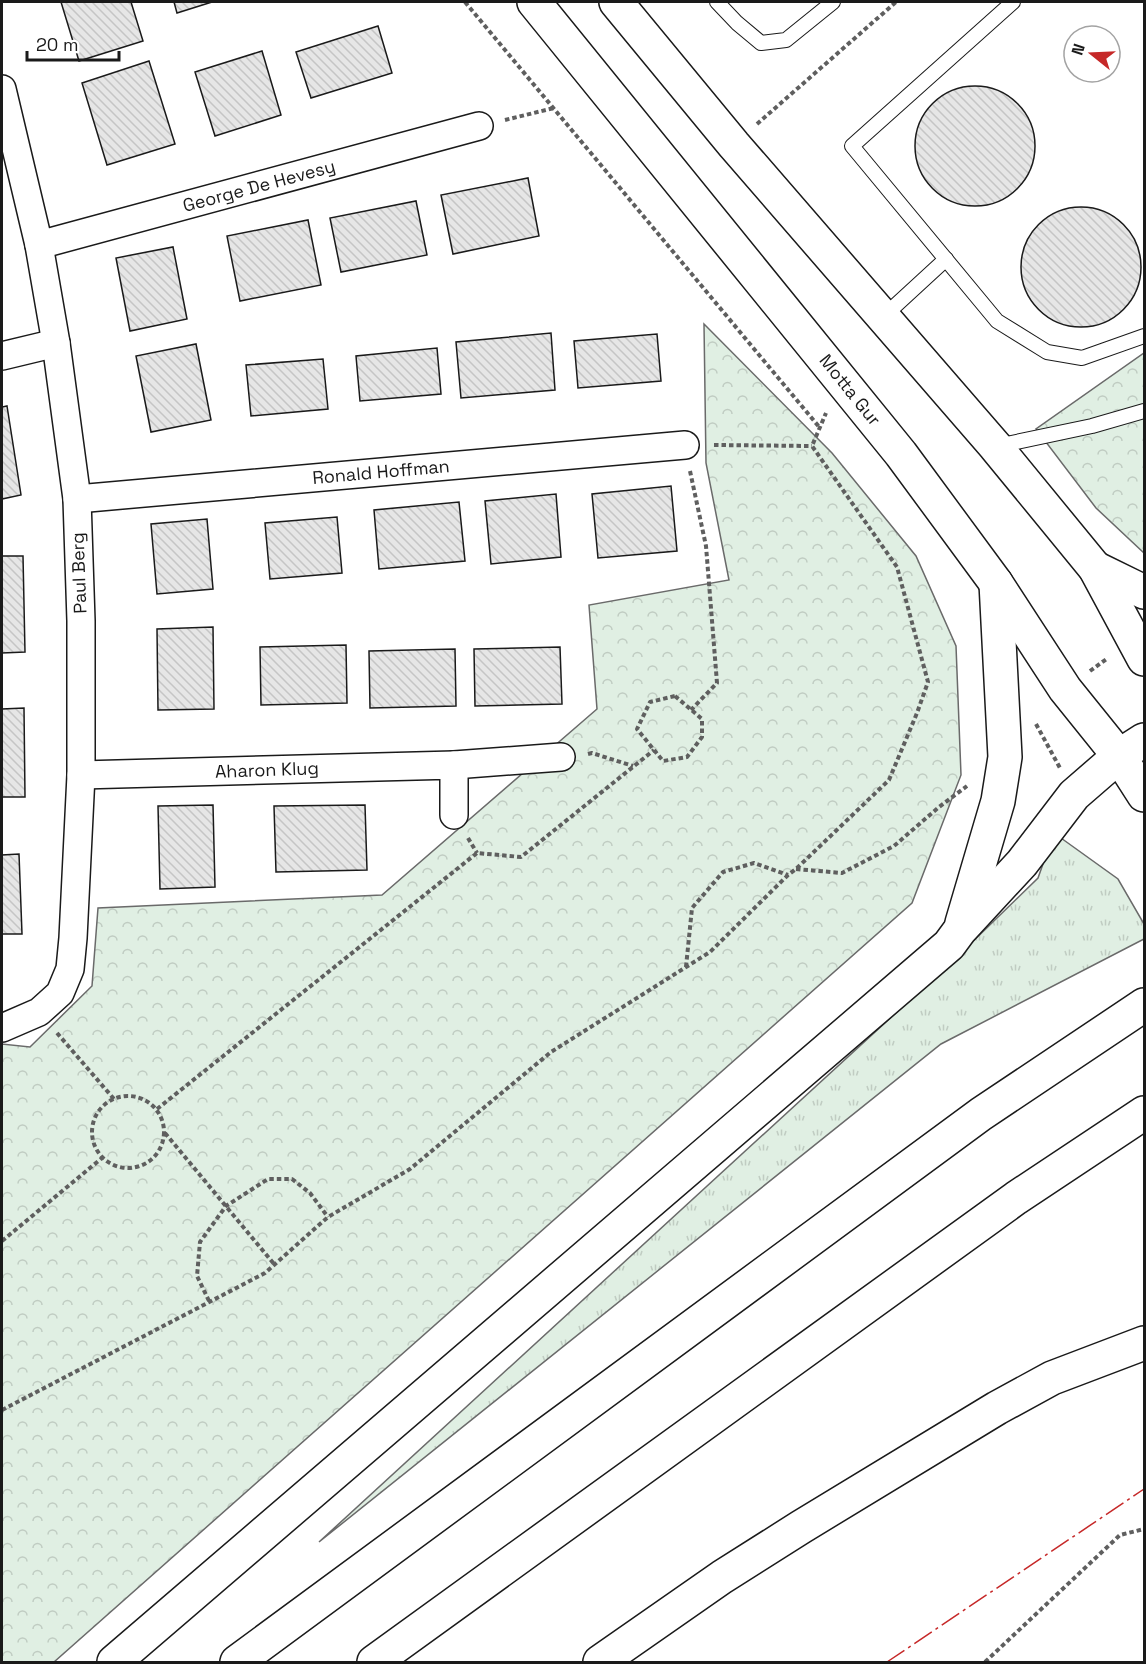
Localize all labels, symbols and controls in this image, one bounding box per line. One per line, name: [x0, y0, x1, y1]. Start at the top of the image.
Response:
scale bar: [27, 24, 118, 62]
north arrow: [1062, 24, 1122, 84]
text: 20 m: [36, 33, 79, 56]
text: N: [1067, 41, 1090, 58]
street label: George De Hevesy: [180, 154, 338, 217]
street label: Motta Gur: [815, 349, 886, 430]
street label: Ronald Hoffman: [311, 454, 451, 489]
street label: Paul Berg: [66, 532, 91, 614]
street label: Aharon Klug: [215, 756, 319, 783]

